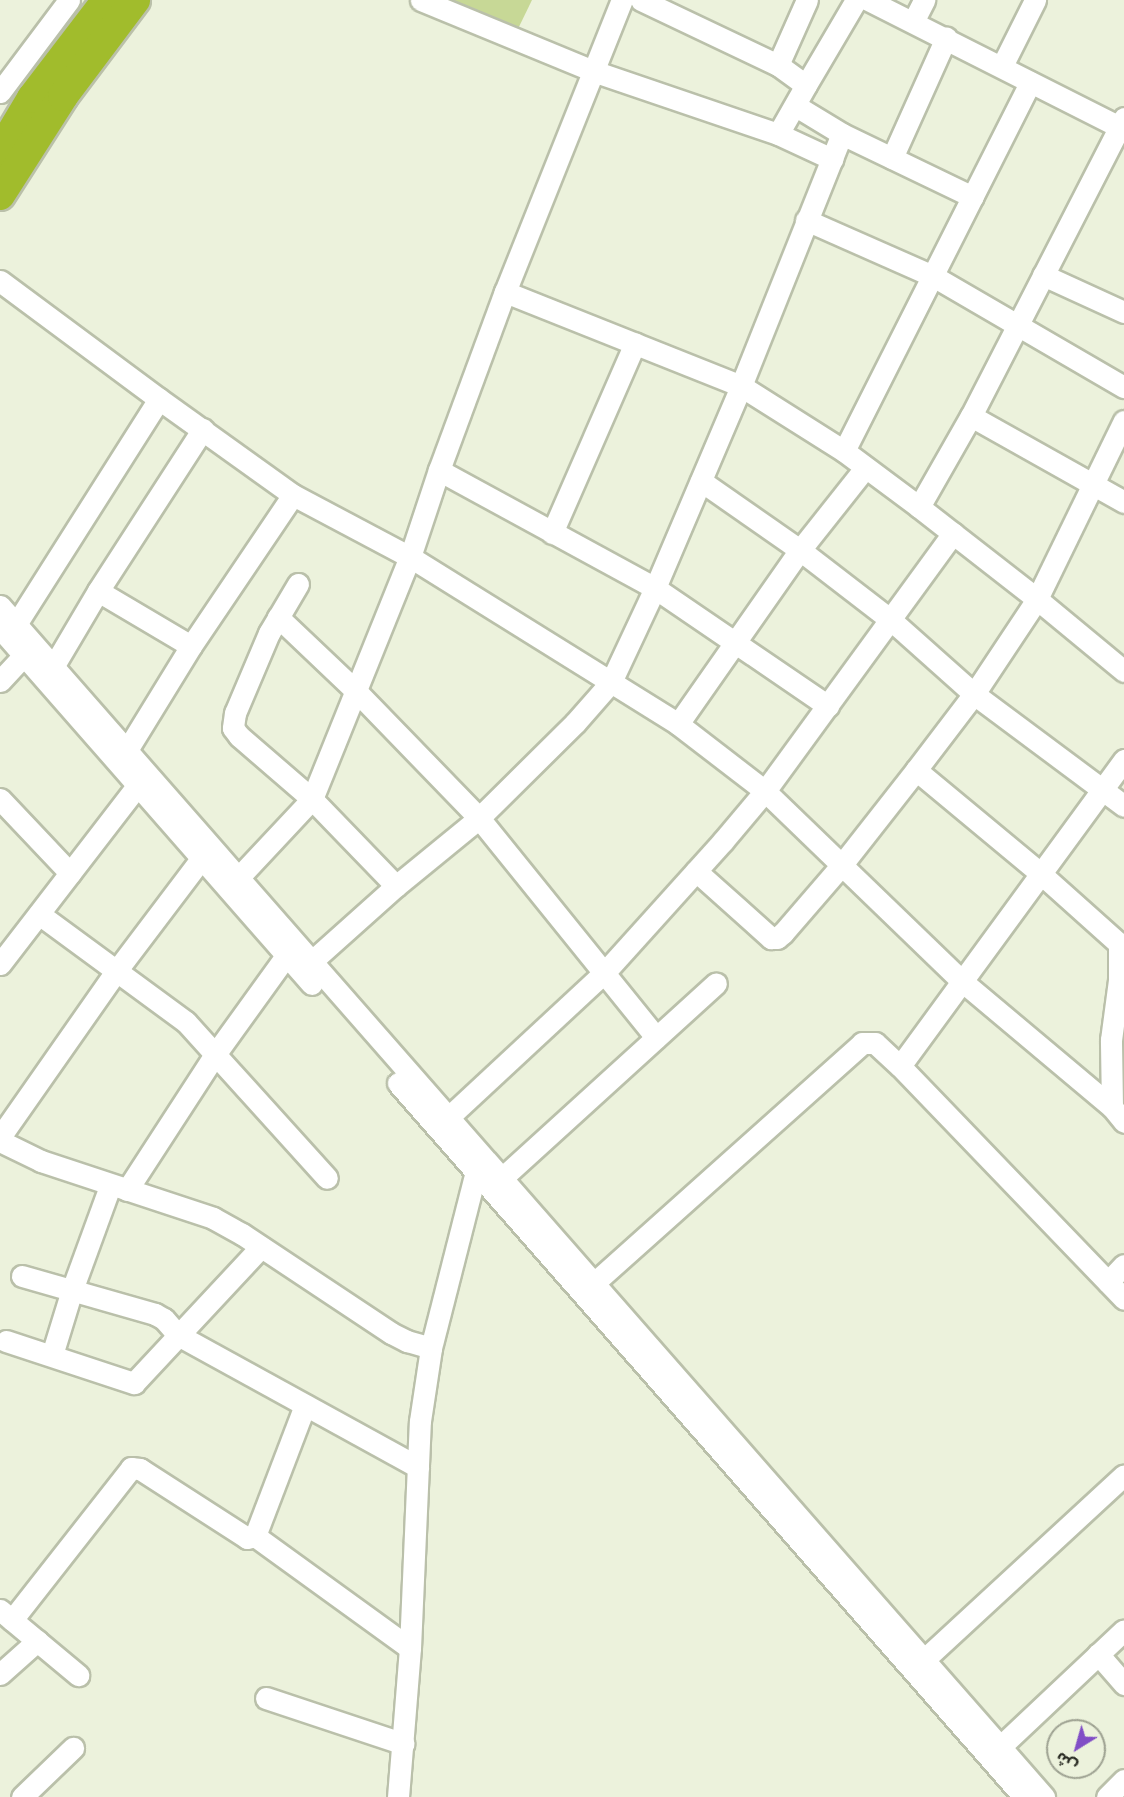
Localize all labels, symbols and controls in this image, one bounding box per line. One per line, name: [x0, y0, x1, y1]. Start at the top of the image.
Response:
north arrow: [1046, 1719, 1106, 1779]
text: ش: [1052, 1747, 1081, 1776]

